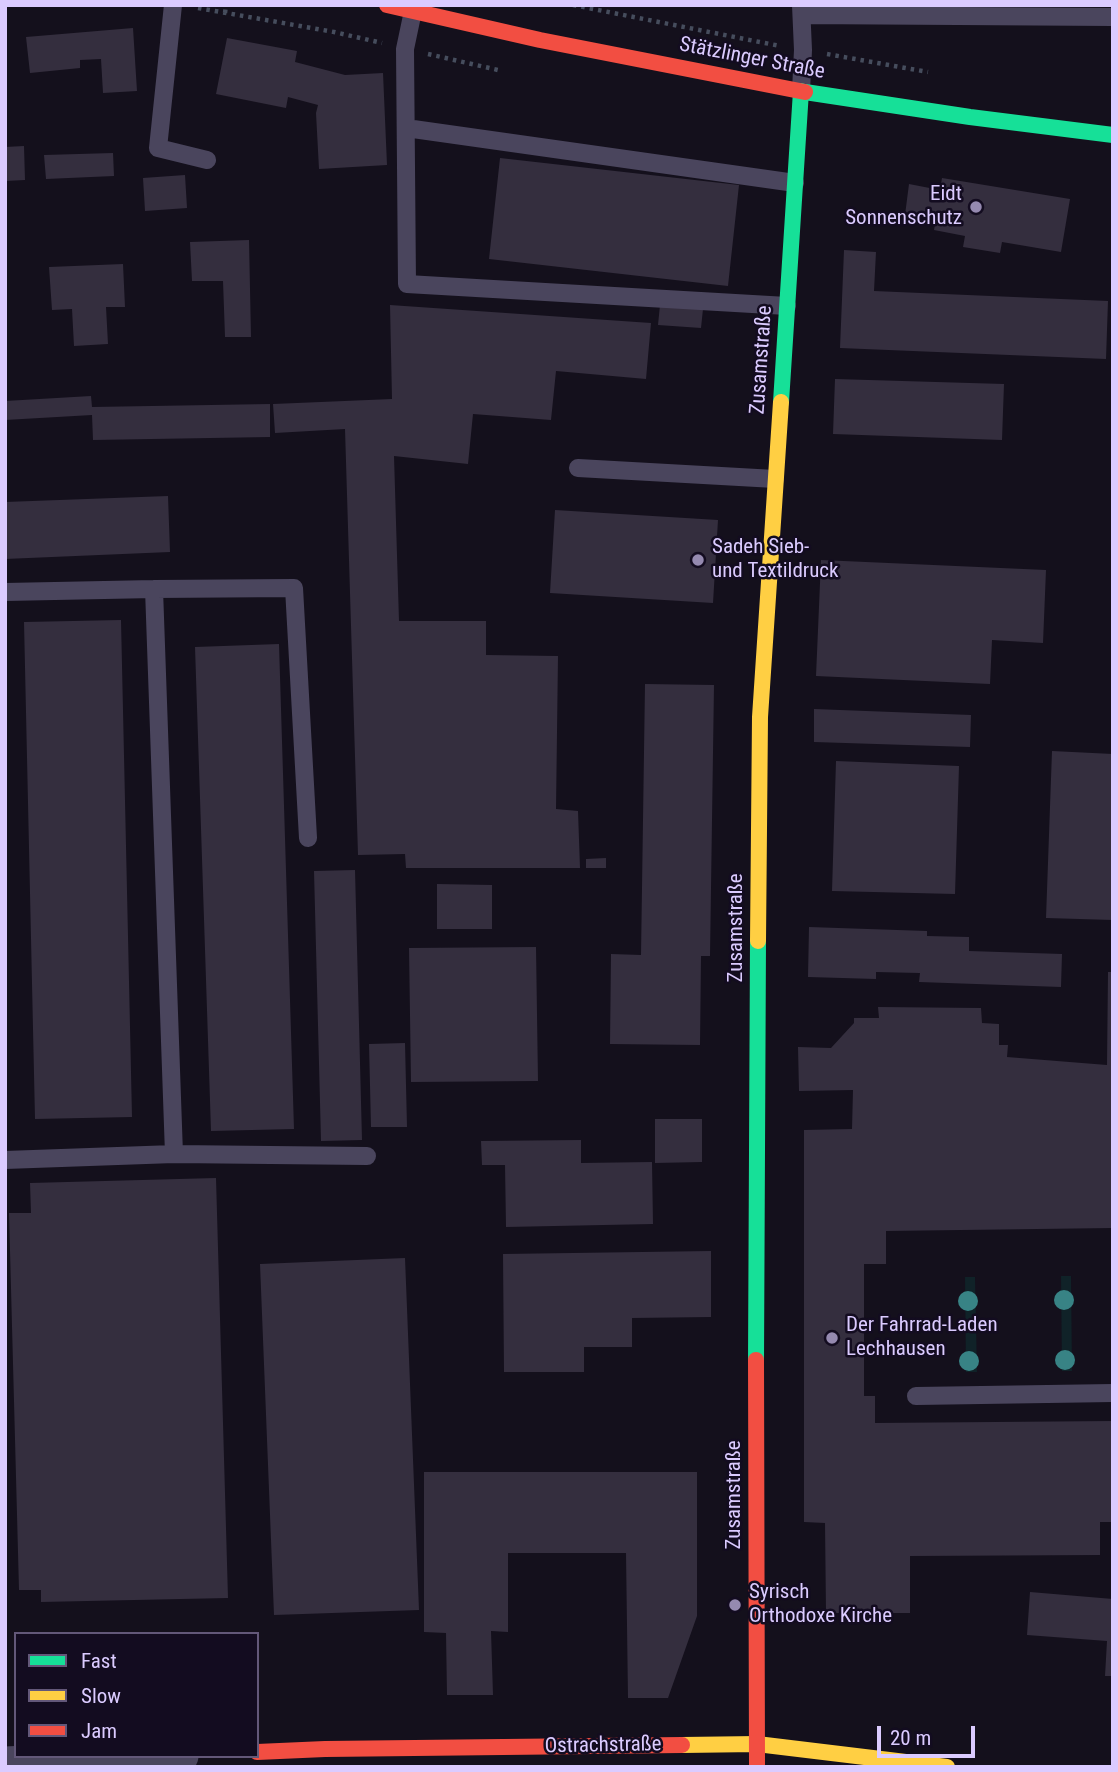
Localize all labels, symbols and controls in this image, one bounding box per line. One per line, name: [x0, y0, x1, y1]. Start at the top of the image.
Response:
street label: Stätzlinger Straße: [677, 33, 827, 85]
place label: Eidt Sonnenschutz: [845, 182, 962, 232]
marker: Eidt Sonnenschutz: [968, 199, 984, 215]
street label: Zusamstraße: [746, 305, 778, 415]
place label: Sadeh Sieb- und Textildruck: [712, 535, 839, 585]
marker: Sadeh Sieb- und Textildruck: [690, 552, 706, 568]
street label: Zusamstraße: [724, 873, 750, 983]
place label: Der Fahrrad-Laden Lechhausen: [846, 1313, 998, 1363]
marker: Der Fahrrad-Laden Lechhausen: [824, 1330, 840, 1346]
street label: Zusamstraße: [722, 1440, 748, 1550]
place label: Syrisch Orthodoxe Kirche: [749, 1580, 892, 1630]
marker: Syrisch Orthodoxe Kirche: [727, 1597, 743, 1613]
legend: [14, 1632, 259, 1758]
text: Fast: [81, 1649, 117, 1673]
text: Slow: [81, 1684, 121, 1708]
scale bar: [880, 1712, 978, 1756]
text: Jam: [81, 1719, 117, 1743]
text: 20 m: [890, 1726, 931, 1750]
street label: Ostrachstraße: [544, 1732, 662, 1760]

